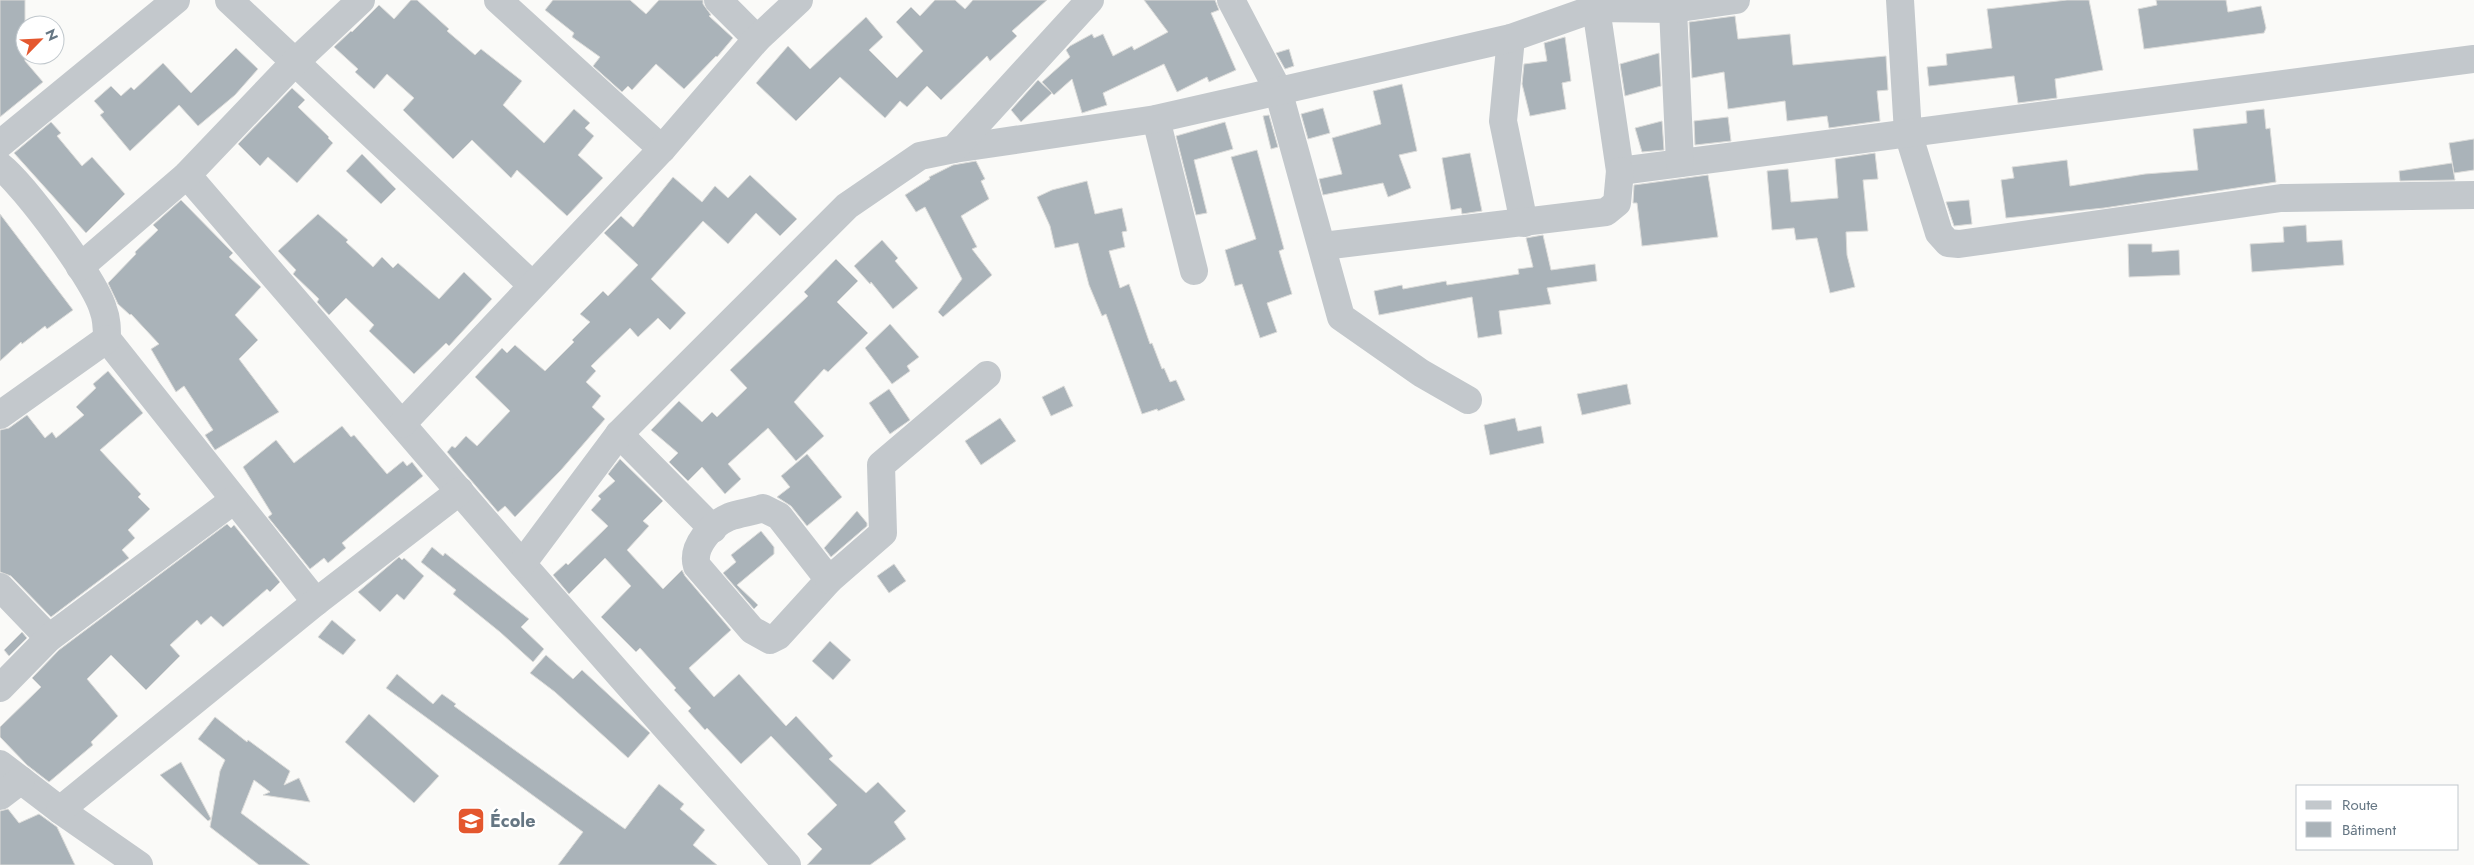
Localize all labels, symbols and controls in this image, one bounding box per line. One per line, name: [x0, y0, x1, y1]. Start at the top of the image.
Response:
north arrow: [15, 15, 65, 65]
text: N: [40, 26, 63, 44]
legend: [2296, 785, 2459, 850]
text: Route: [2342, 794, 2378, 816]
school or university icon: École: [456, 806, 486, 836]
place label: École: [490, 808, 536, 834]
text: Bâtiment: [2342, 819, 2396, 841]

